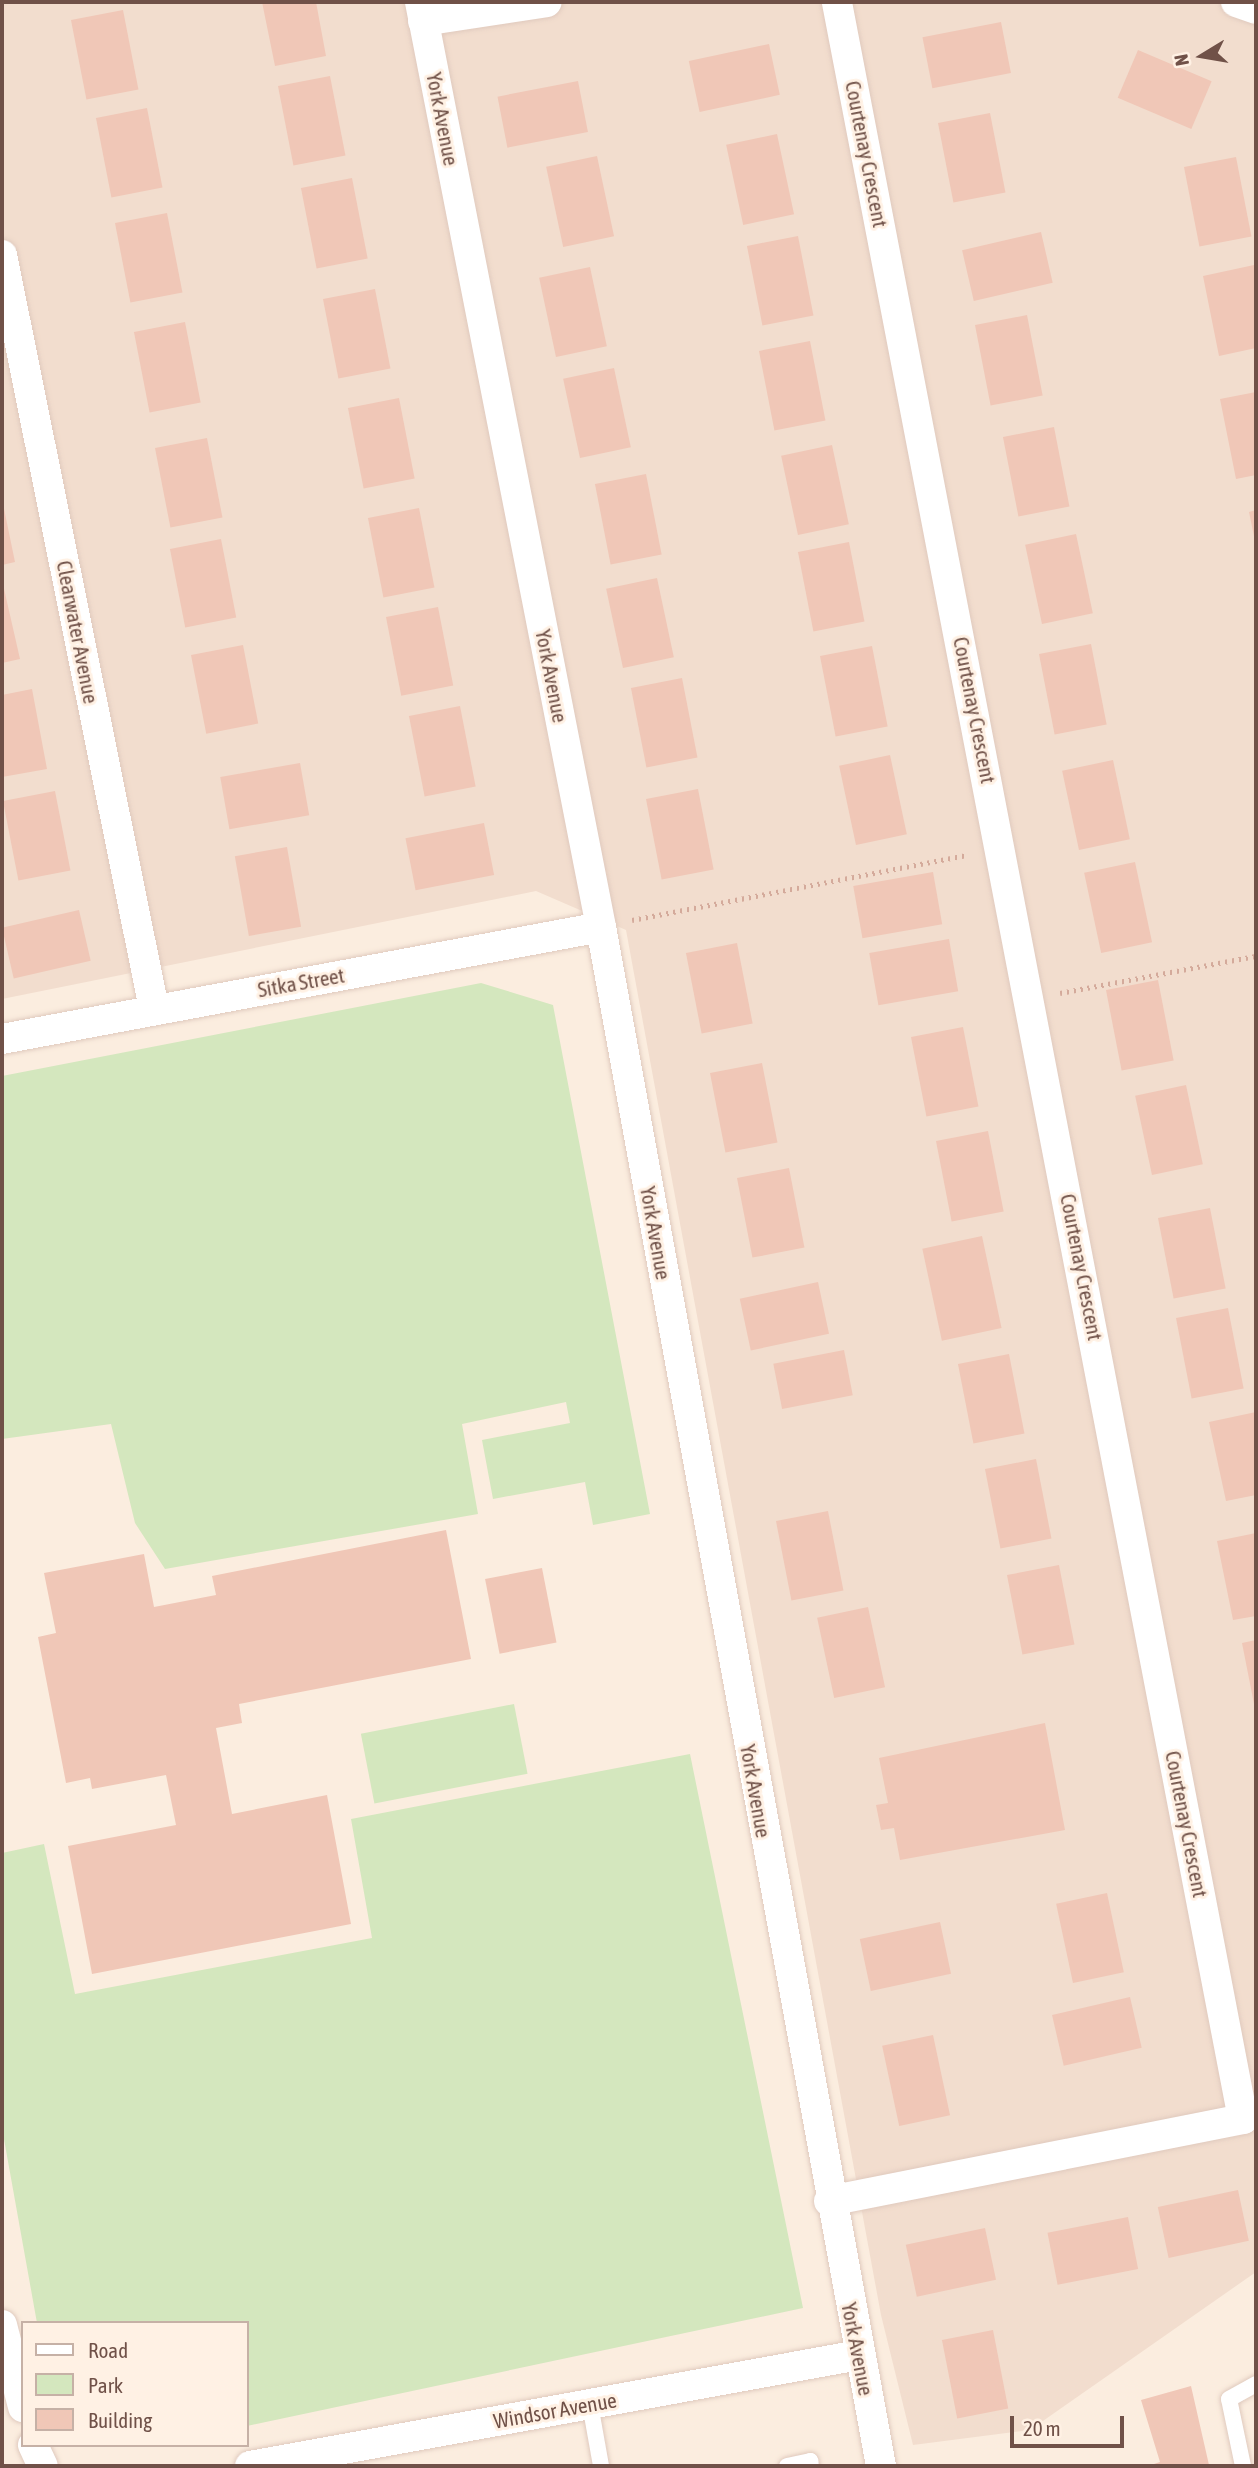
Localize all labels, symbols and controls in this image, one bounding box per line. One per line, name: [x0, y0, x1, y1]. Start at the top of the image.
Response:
north arrow: [1167, 21, 1237, 91]
text: N: [1170, 52, 1193, 68]
street label: York Avenue: [422, 70, 464, 168]
street label: Courtenay Crescent: [840, 79, 894, 229]
street label: Clearwater Avenue: [52, 558, 104, 706]
street label: York Avenue: [531, 627, 573, 725]
street label: Courtenay Crescent: [948, 635, 1002, 785]
street label: Sitka Street: [256, 962, 346, 1002]
street label: York Avenue: [635, 1184, 677, 1282]
street label: Courtenay Crescent: [1055, 1192, 1109, 1342]
street label: York Avenue: [735, 1742, 777, 1840]
street label: Courtenay Crescent: [1160, 1749, 1214, 1899]
street label: York Avenue: [837, 2300, 879, 2398]
legend: [21, 2321, 248, 2447]
text: Road: [88, 2338, 128, 2362]
text: Park: [88, 2373, 123, 2397]
street label: Windsor Avenue: [491, 2387, 619, 2433]
scale bar: [1013, 2402, 1127, 2446]
text: Building: [88, 2408, 152, 2432]
text: 20 m: [1023, 2416, 1061, 2440]

